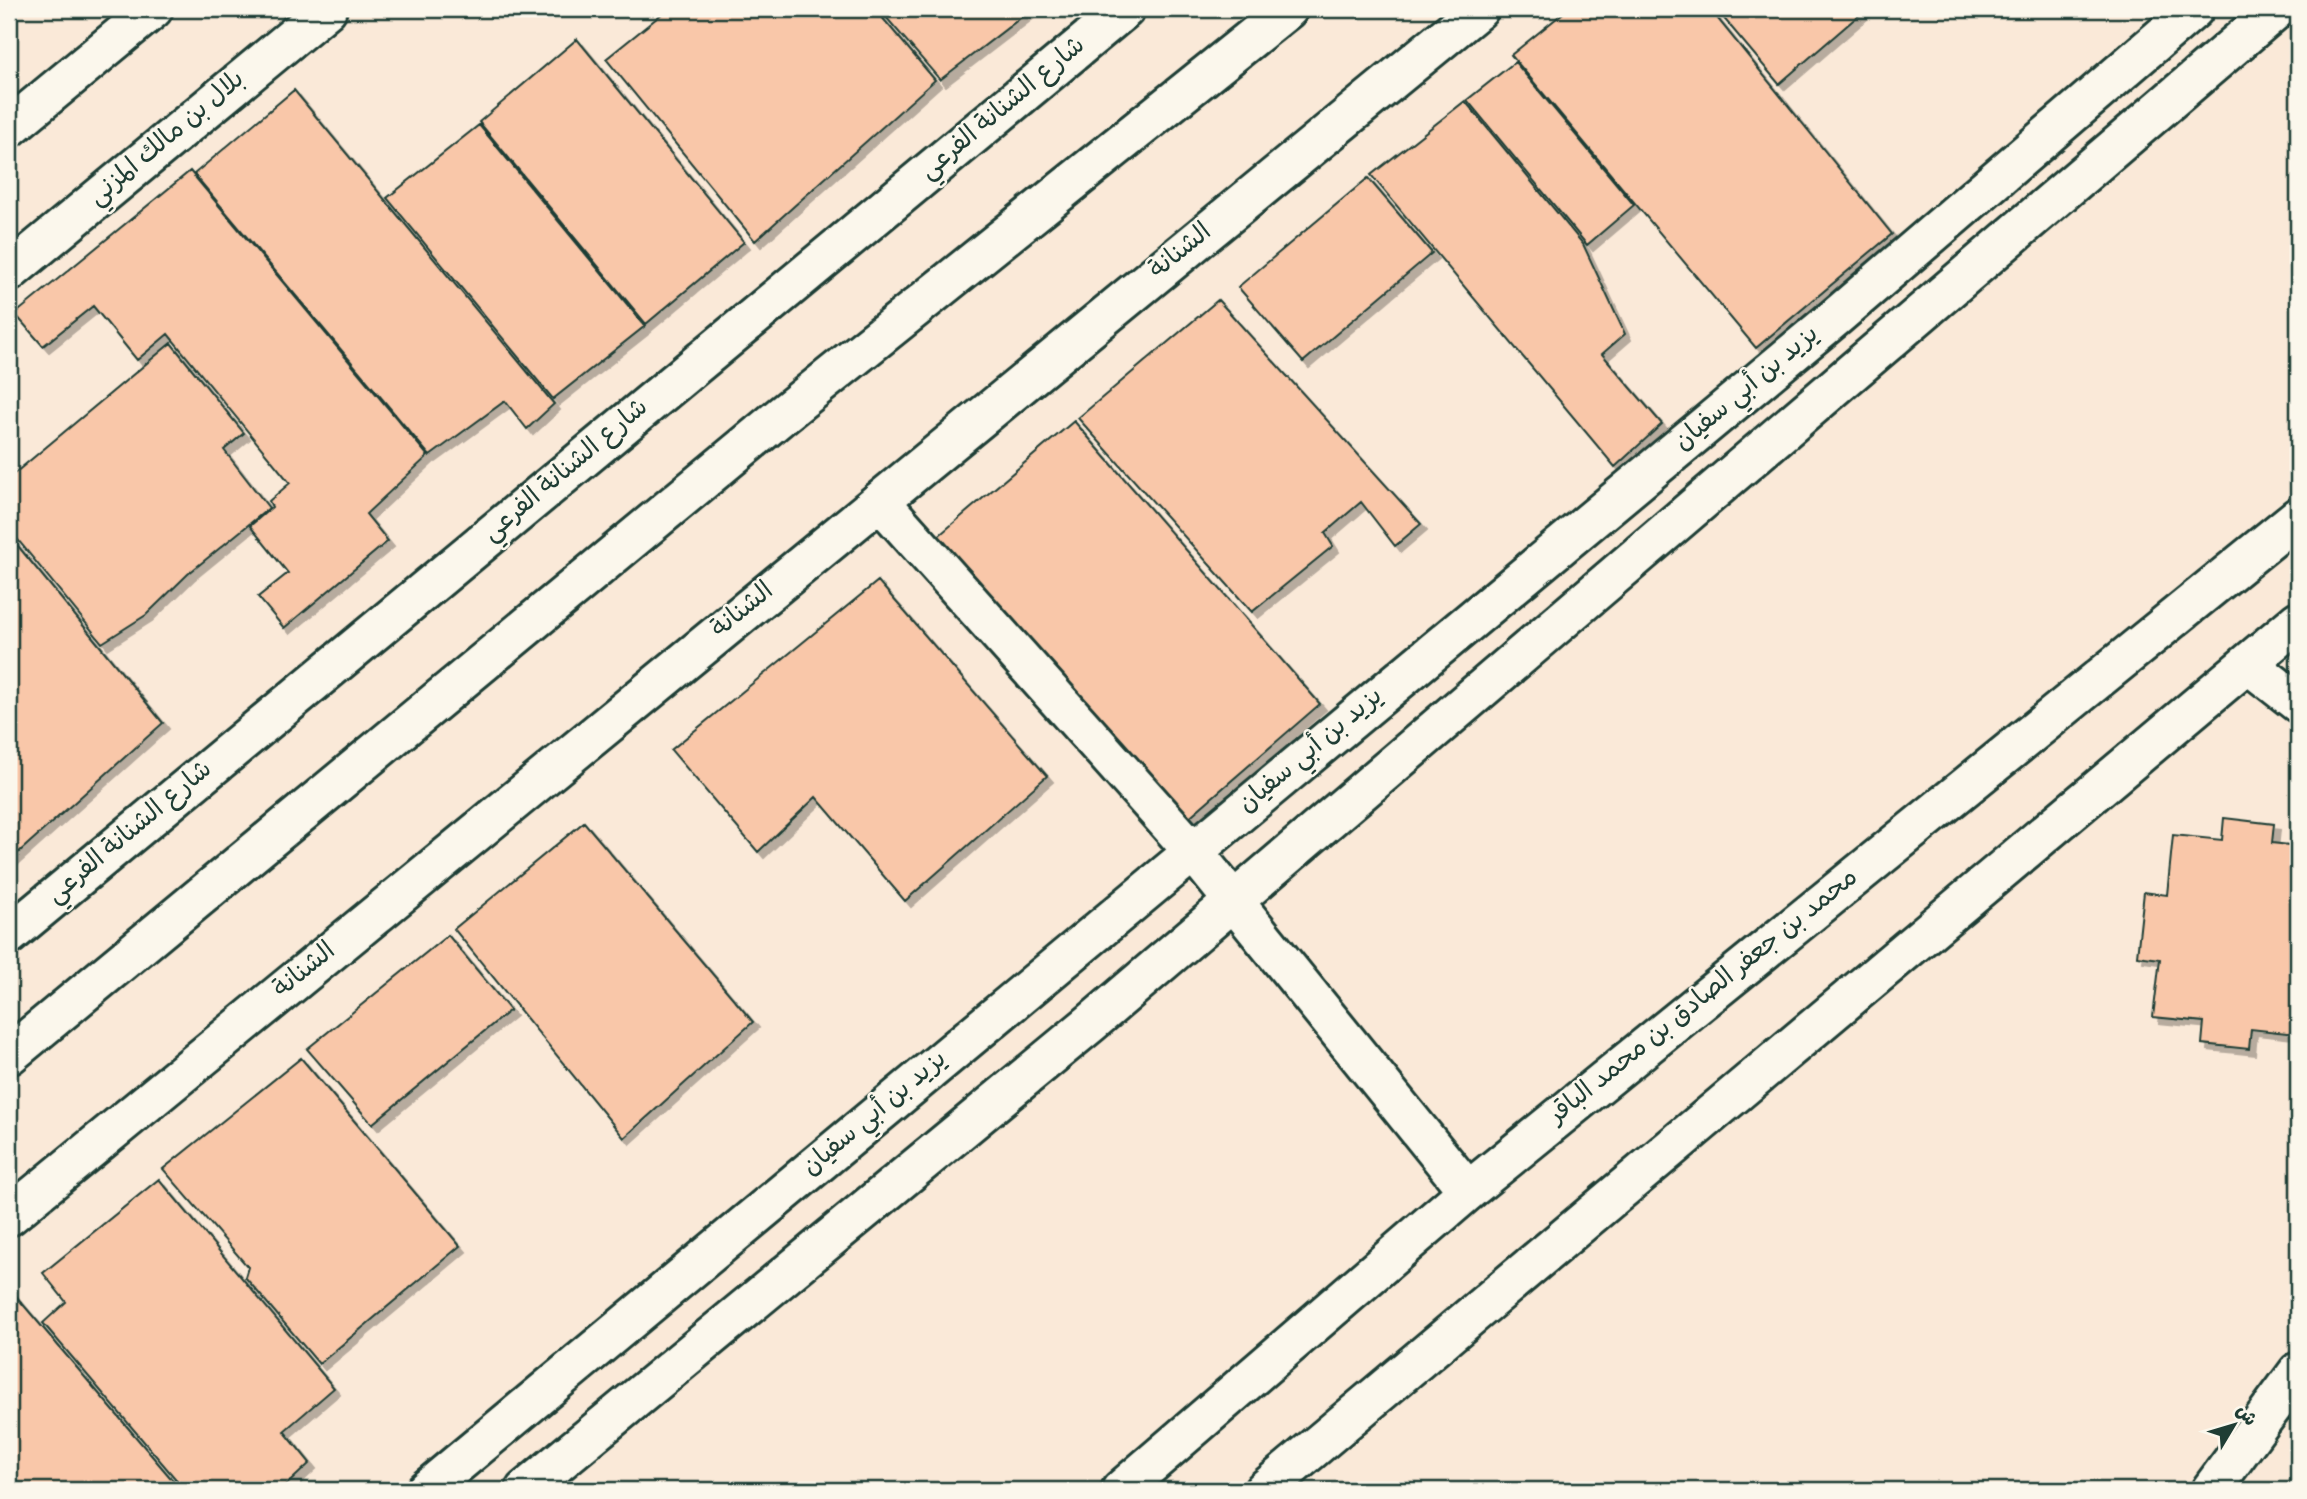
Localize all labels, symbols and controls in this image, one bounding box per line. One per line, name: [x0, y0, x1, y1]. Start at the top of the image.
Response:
street label: شارع الشنانة الفرعي: [915, 32, 1095, 191]
street label: بلال بن مالك المزني: [84, 66, 254, 217]
street label: الشنانة: [1145, 219, 1219, 287]
street label: يزيد بن أبي سفيان: [1667, 317, 1829, 462]
street label: شارع الشنانة الفرعي: [478, 394, 658, 553]
street label: الشنانة: [707, 578, 781, 646]
street label: يزيد بن أبي سفيان: [1231, 679, 1393, 824]
street label: شارع الشنانة الفرعي: [42, 756, 222, 915]
street label: محمد بن جعفر الصادق بن محمد الباقر: [1543, 864, 1866, 1134]
street label: الشنانة: [269, 938, 343, 1006]
street label: يزيد بن أبي سفيان: [795, 1042, 957, 1187]
north arrow: [2198, 1390, 2268, 1460]
text: ش: [2229, 1401, 2260, 1432]

